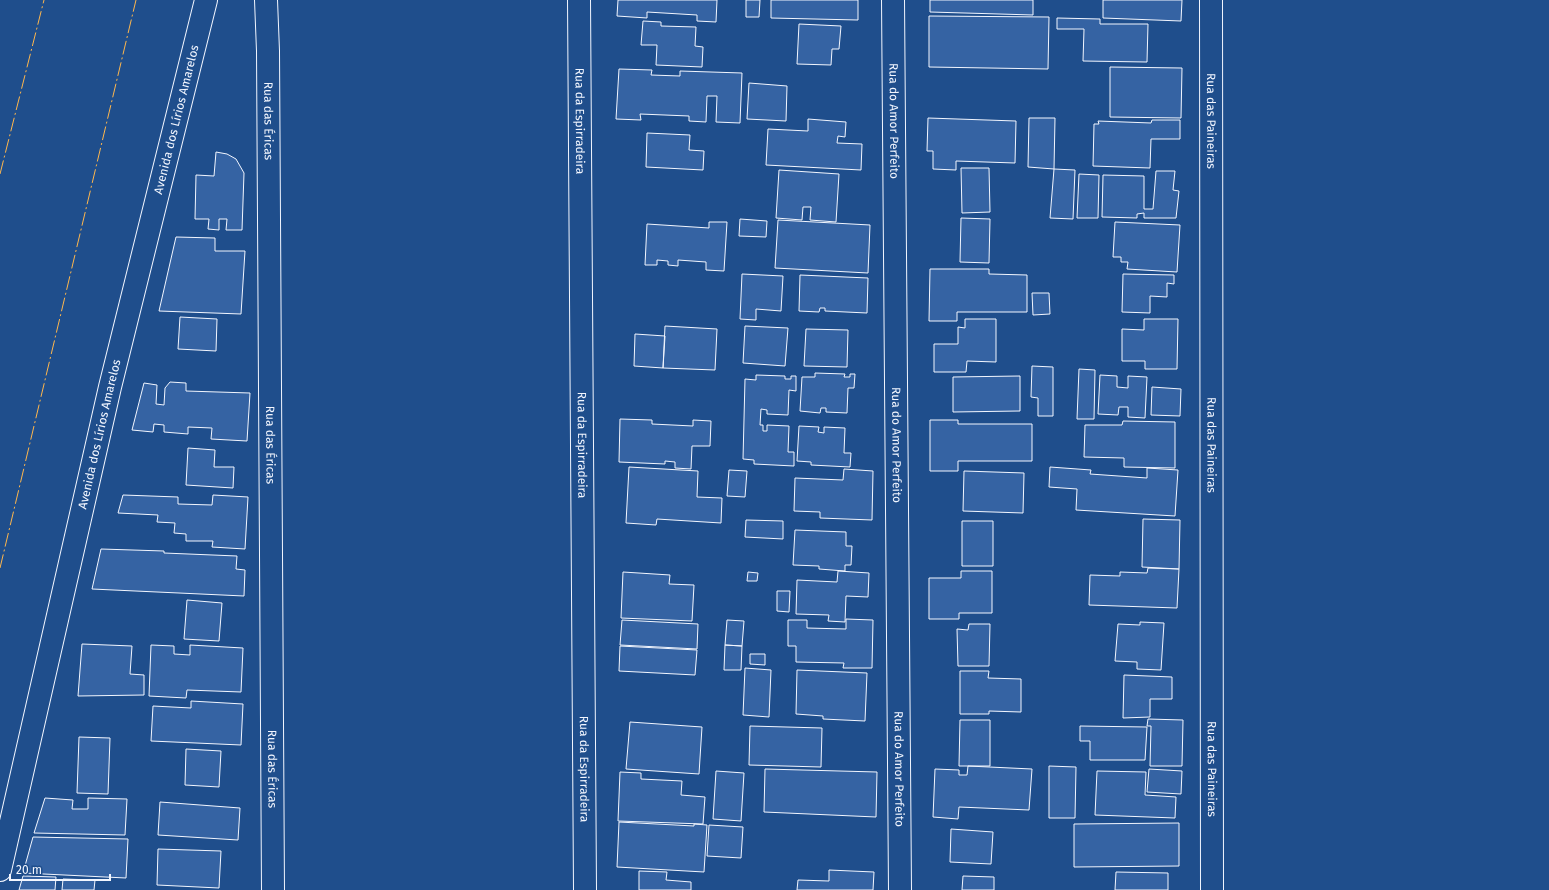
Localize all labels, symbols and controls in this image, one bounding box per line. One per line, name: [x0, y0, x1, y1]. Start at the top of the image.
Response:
street label: Avenida dos Lírios Amarelos: [151, 43, 202, 196]
street label: Rua do Amor Perfeito: [886, 63, 901, 179]
street label: Rua da Espirradeira: [572, 68, 587, 174]
street label: Rua das Paineiras: [1204, 73, 1218, 169]
street label: Rua das Éricas: [261, 82, 276, 161]
street label: Avenida dos Lírios Amarelos: [75, 357, 124, 510]
street label: Rua do Amor Perfeito: [889, 387, 904, 503]
street label: Rua da Espirradeira: [575, 392, 589, 498]
street label: Rua das Paineiras: [1204, 397, 1219, 493]
street label: Rua das Éricas: [263, 406, 278, 485]
street label: Rua do Amor Perfeito: [892, 711, 907, 827]
street label: Rua da Espirradeira: [577, 716, 592, 822]
street label: Rua das Paineiras: [1205, 721, 1219, 817]
street label: Rua das Éricas: [265, 730, 280, 809]
scale bar: [10, 856, 110, 882]
text: 20 m: [16, 863, 42, 877]

